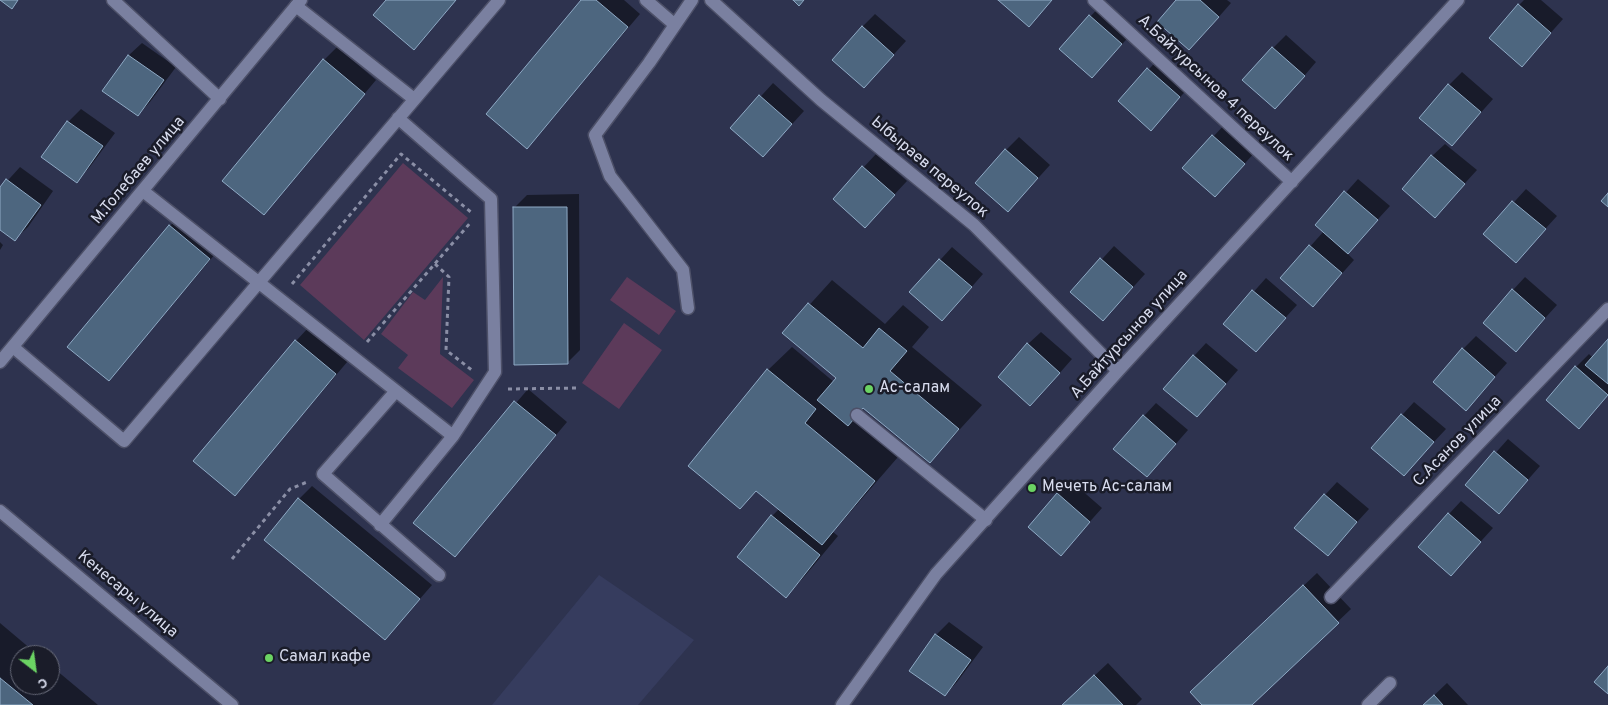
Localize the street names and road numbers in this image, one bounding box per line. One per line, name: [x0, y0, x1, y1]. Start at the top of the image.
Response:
street label: А.Байтурсынов 4 переулок: [1133, 12, 1297, 166]
street label: М.Толебаев улица: [88, 113, 190, 229]
street label: Ыбыраев переулок: [866, 113, 992, 223]
street label: А.Байтурсынов улица: [1067, 267, 1193, 403]
street label: С.Асанов улица: [1410, 393, 1506, 491]
street label: Кенесары улица: [73, 547, 181, 643]

